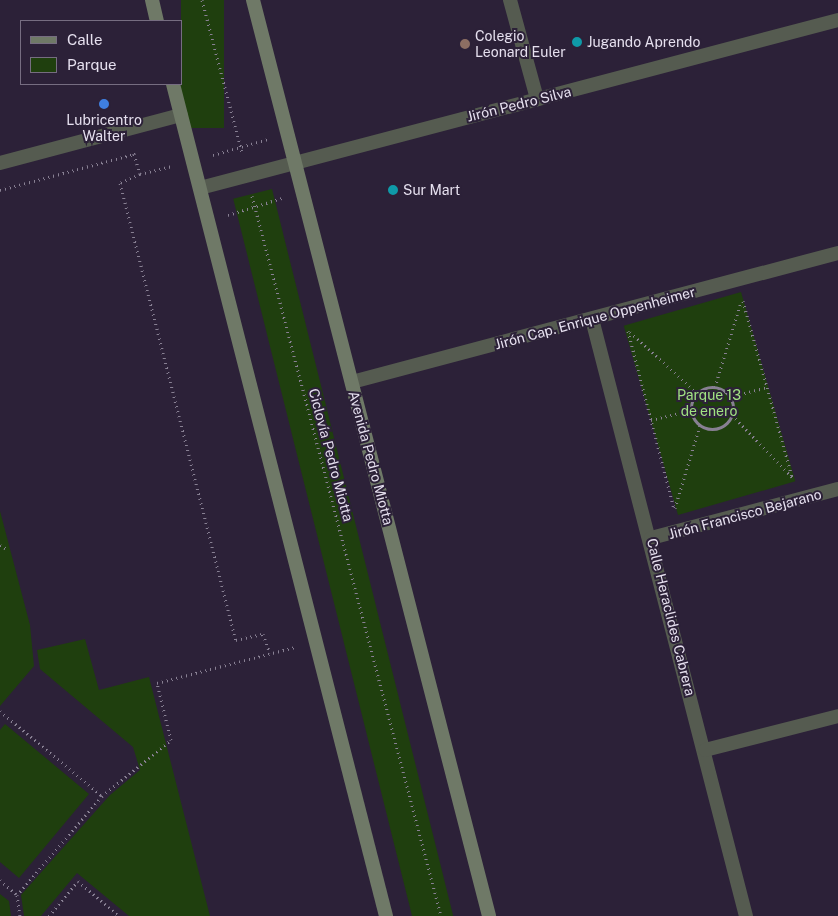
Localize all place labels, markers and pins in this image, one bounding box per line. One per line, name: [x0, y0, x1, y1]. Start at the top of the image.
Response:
place label: Colegio Leonard Euler: [475, 28, 566, 60]
place label: Jugando Aprendo: [587, 34, 700, 50]
marker: Jugando Aprendo: [571, 36, 583, 48]
marker: Colegio Leonard Euler: [459, 38, 471, 50]
marker: Lubricentro Walter: [98, 98, 110, 110]
place label: Lubricentro Walter: [66, 112, 142, 144]
place label: Sur Mart: [403, 182, 460, 198]
marker: Sur Mart: [387, 184, 399, 196]

